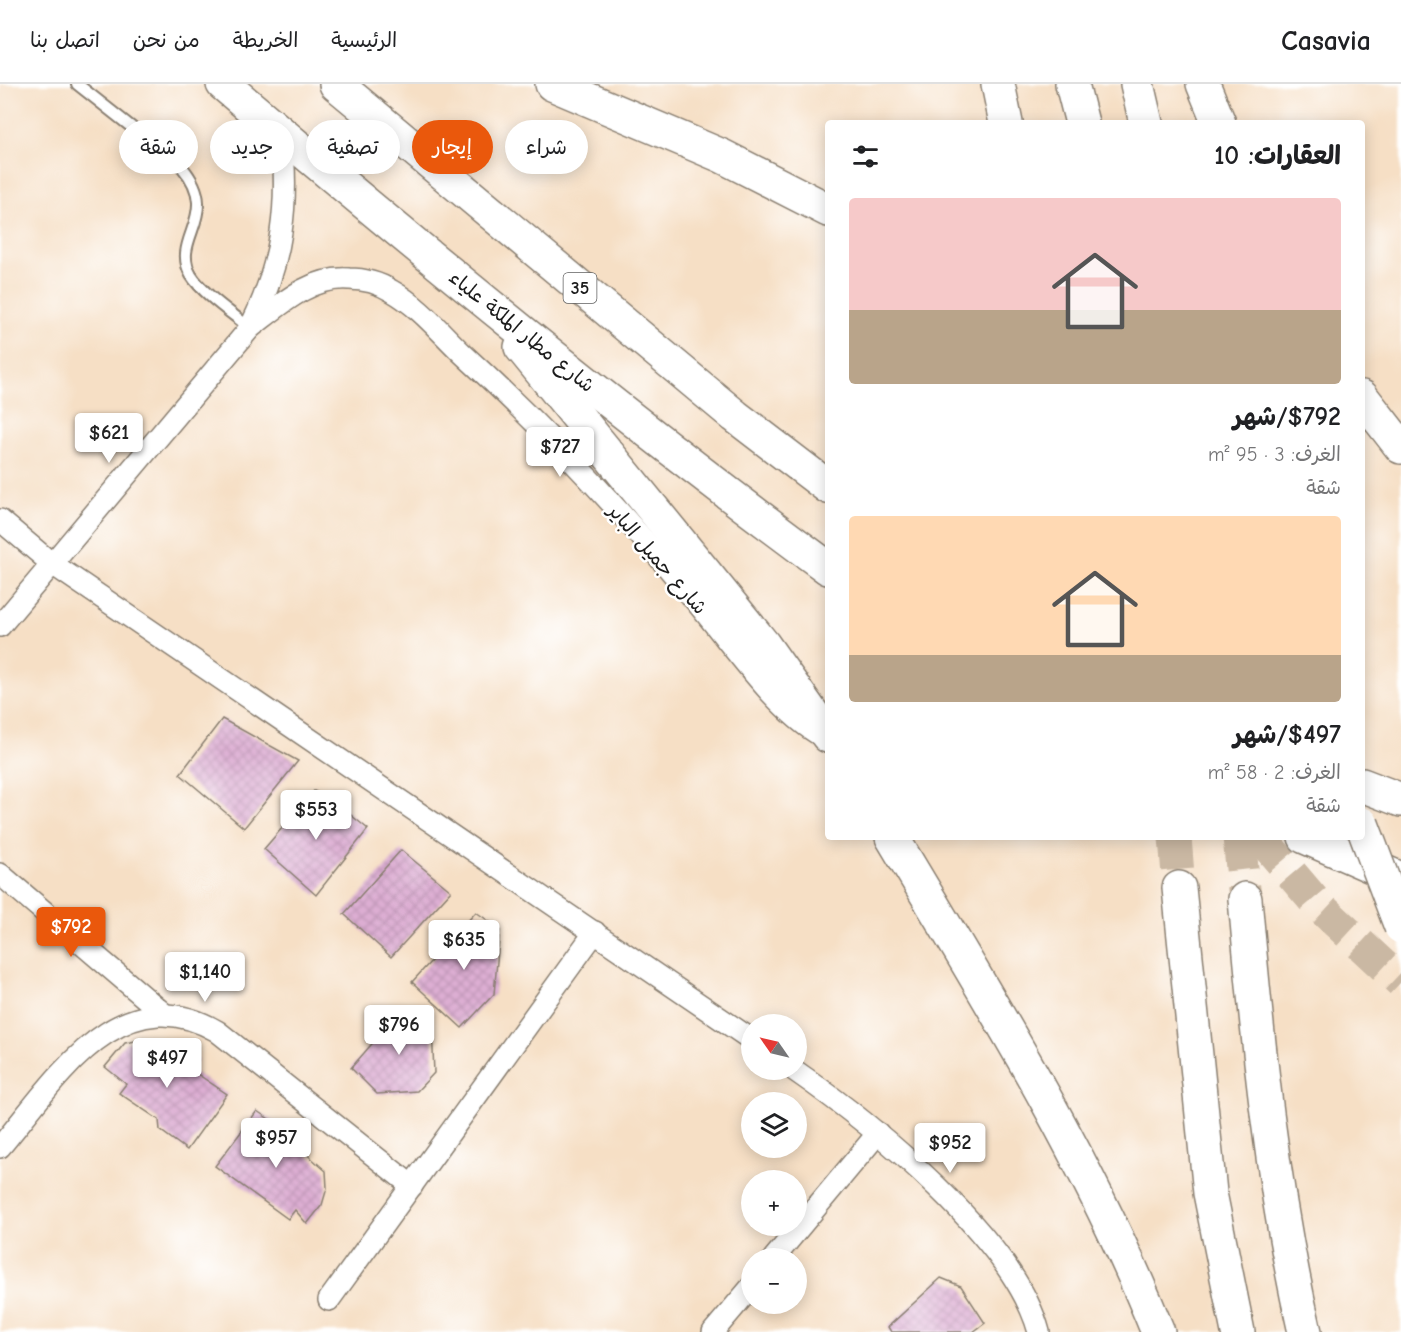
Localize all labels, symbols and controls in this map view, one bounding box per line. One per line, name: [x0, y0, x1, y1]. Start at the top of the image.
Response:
text: Casavia: [1281, 25, 1371, 57]
text: اتصل بنا: [30, 28, 100, 52]
text: من نحن: [133, 28, 200, 52]
text: الخريطة: [233, 28, 298, 52]
text: الرئيسية: [331, 28, 397, 52]
chip: شقة: [119, 120, 198, 174]
chip: جديد: [210, 120, 294, 174]
chip: تصفية: [306, 120, 400, 174]
chip: إيجار: [412, 120, 493, 174]
chip: شراء: [505, 120, 588, 174]
icon: filters: [849, 140, 882, 173]
text: العقارات: 10: [1214, 141, 1341, 171]
icon: home: [1041, 237, 1149, 345]
street label: شارع مطار الملكة علياء: [443, 266, 599, 399]
road number: 35: [564, 273, 596, 303]
text: $792/شهر: [1233, 402, 1341, 432]
pin: $621: [73, 413, 145, 464]
text: $621: [89, 421, 129, 444]
pin: $727: [524, 427, 596, 478]
text: $727: [540, 435, 580, 458]
text: الغرف: 3 · 95 m²: [1208, 443, 1341, 466]
text: شقة: [1306, 476, 1341, 499]
street label: شارع جميل الباير: [601, 498, 712, 620]
icon: home: [1041, 555, 1149, 663]
text: $497/شهر: [1233, 720, 1341, 750]
text: الغرف: 2 · 58 m²: [1208, 761, 1341, 784]
pin: $553: [280, 790, 352, 841]
text: شقة: [1306, 794, 1341, 817]
text: $553: [294, 798, 338, 821]
pin: $792: [35, 907, 107, 958]
text: $792: [50, 915, 92, 938]
pin: $635: [428, 920, 500, 971]
text: $635: [443, 928, 485, 951]
pin: $1,140: [156, 952, 254, 1003]
text: $1,140: [179, 960, 231, 983]
pin: $796: [363, 1005, 435, 1056]
text: $796: [378, 1013, 420, 1036]
north arrow: [741, 1014, 807, 1080]
map controls: [741, 1014, 807, 1314]
pin: $497: [131, 1038, 203, 1089]
text: $497: [147, 1046, 187, 1069]
button: layers: [741, 1092, 807, 1158]
pin: $957: [240, 1118, 312, 1169]
pin: $952: [914, 1123, 986, 1174]
text: $957: [255, 1126, 297, 1149]
text: $952: [928, 1131, 972, 1154]
button: +: [741, 1170, 807, 1236]
button: −: [741, 1248, 807, 1314]

